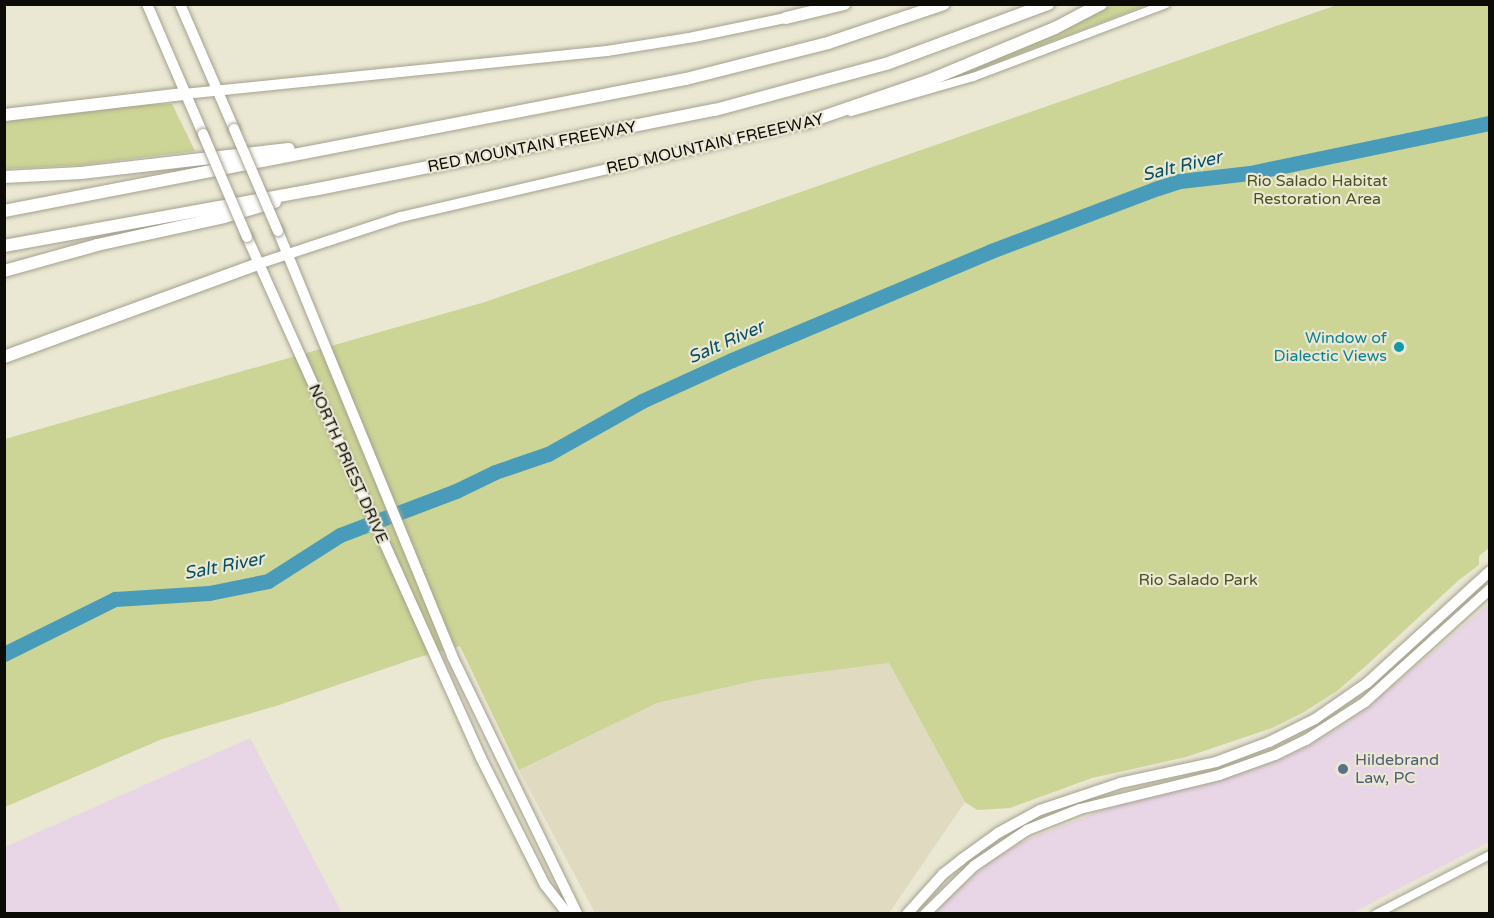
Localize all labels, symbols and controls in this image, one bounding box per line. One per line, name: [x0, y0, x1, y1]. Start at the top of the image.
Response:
street label: RED MOUNTAIN FREEEWAY: [604, 110, 826, 178]
street label: RED MOUNTAIN FREEWAY: [426, 117, 638, 177]
water label: Salt River: [1140, 146, 1224, 186]
park label: Rio Salado Habitat Restoration Area: [1246, 171, 1388, 209]
water label: Salt River: [685, 316, 767, 368]
place label: Window of Dialectic Views: [1274, 328, 1387, 366]
marker: Window of Dialectic Views: [1392, 340, 1406, 354]
street label: NORTH PRIEST DRIVE: [304, 381, 392, 547]
water label: Salt River: [182, 548, 266, 584]
park label: Rio Salado Park: [1138, 570, 1258, 590]
place label: Hildebrand Law, PC: [1355, 750, 1439, 788]
marker: Hildebrand Law, PC: [1336, 762, 1350, 776]

